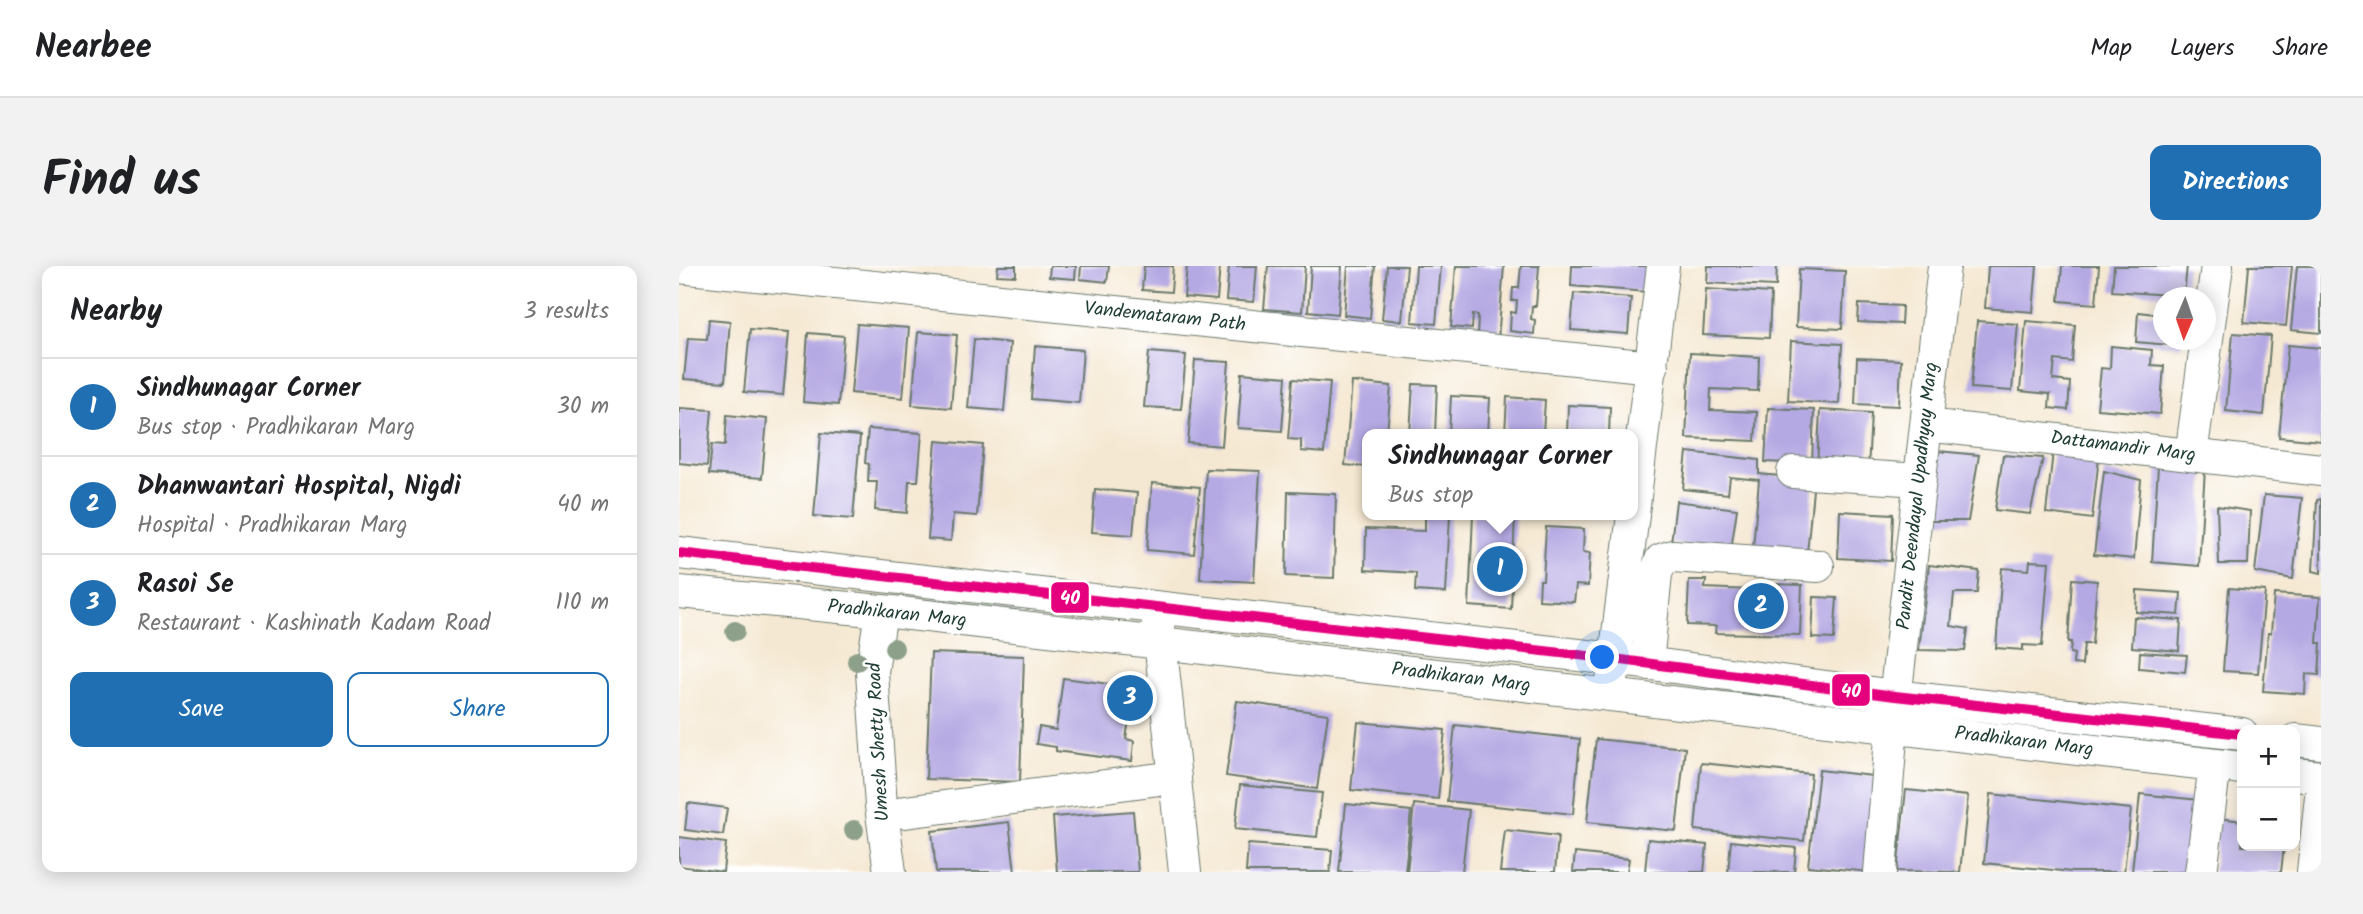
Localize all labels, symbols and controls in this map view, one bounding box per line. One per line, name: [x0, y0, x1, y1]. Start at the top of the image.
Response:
text: Nearbee: [35, 22, 152, 75]
text: Map: [2090, 29, 2132, 68]
text: Layers: [2170, 29, 2234, 68]
text: Share: [2272, 29, 2328, 68]
text: Find us: [42, 143, 200, 221]
button: Directions: [2150, 145, 2321, 220]
north arrow: [2153, 287, 2216, 350]
text: Nearby: [70, 288, 162, 336]
text: 3 results: [523, 294, 609, 330]
street label: Vandemataram Path: [1083, 294, 1247, 340]
street label: Pandit Deendayal Upadhyay Marg: [1889, 361, 1947, 631]
text: Sindhunagar Corner: [137, 368, 360, 410]
text: 1: [90, 389, 96, 425]
text: 30 m: [557, 389, 609, 425]
text: Bus stop · Pradhikaran Marg: [137, 410, 415, 446]
street label: Dattamandir Marg: [2049, 423, 2197, 471]
popup: [1362, 429, 1638, 520]
text: Sindhunagar Corner: [1388, 436, 1612, 478]
text: Dhanwantari Hospital, Nigdi: [137, 466, 461, 508]
text: Bus stop: [1388, 478, 1473, 514]
text: 2: [86, 487, 100, 523]
text: 40 m: [557, 487, 609, 523]
text: Hospital · Pradhikaran Marg: [137, 508, 407, 544]
pin: 1: [1477, 543, 1523, 595]
text: Rasoi Se: [137, 564, 234, 606]
pin: 2: [1738, 580, 1784, 632]
line badge: 40: [1050, 581, 1090, 614]
text: 40: [1060, 584, 1080, 614]
text: 3: [87, 585, 99, 621]
text: 110 m: [556, 585, 609, 621]
street label: Pradhikaran Marg: [826, 592, 968, 636]
text: Restaurant · Kashinath Kadam Road: [137, 606, 491, 642]
your location: [1585, 640, 1619, 674]
street label: Pradhikaran Marg: [1390, 655, 1532, 701]
street label: Umesh Shetty Road: [860, 661, 898, 822]
button: Save: [70, 672, 333, 747]
button: Share: [347, 672, 609, 747]
pin: 3: [1107, 672, 1153, 724]
line badge: 40: [1831, 673, 1871, 707]
text: 40: [1841, 677, 1861, 707]
street label: Pradhikaran Marg: [1953, 719, 2095, 765]
map controls: [2237, 725, 2300, 851]
button: +: [2237, 725, 2300, 788]
button: −: [2237, 788, 2300, 851]

